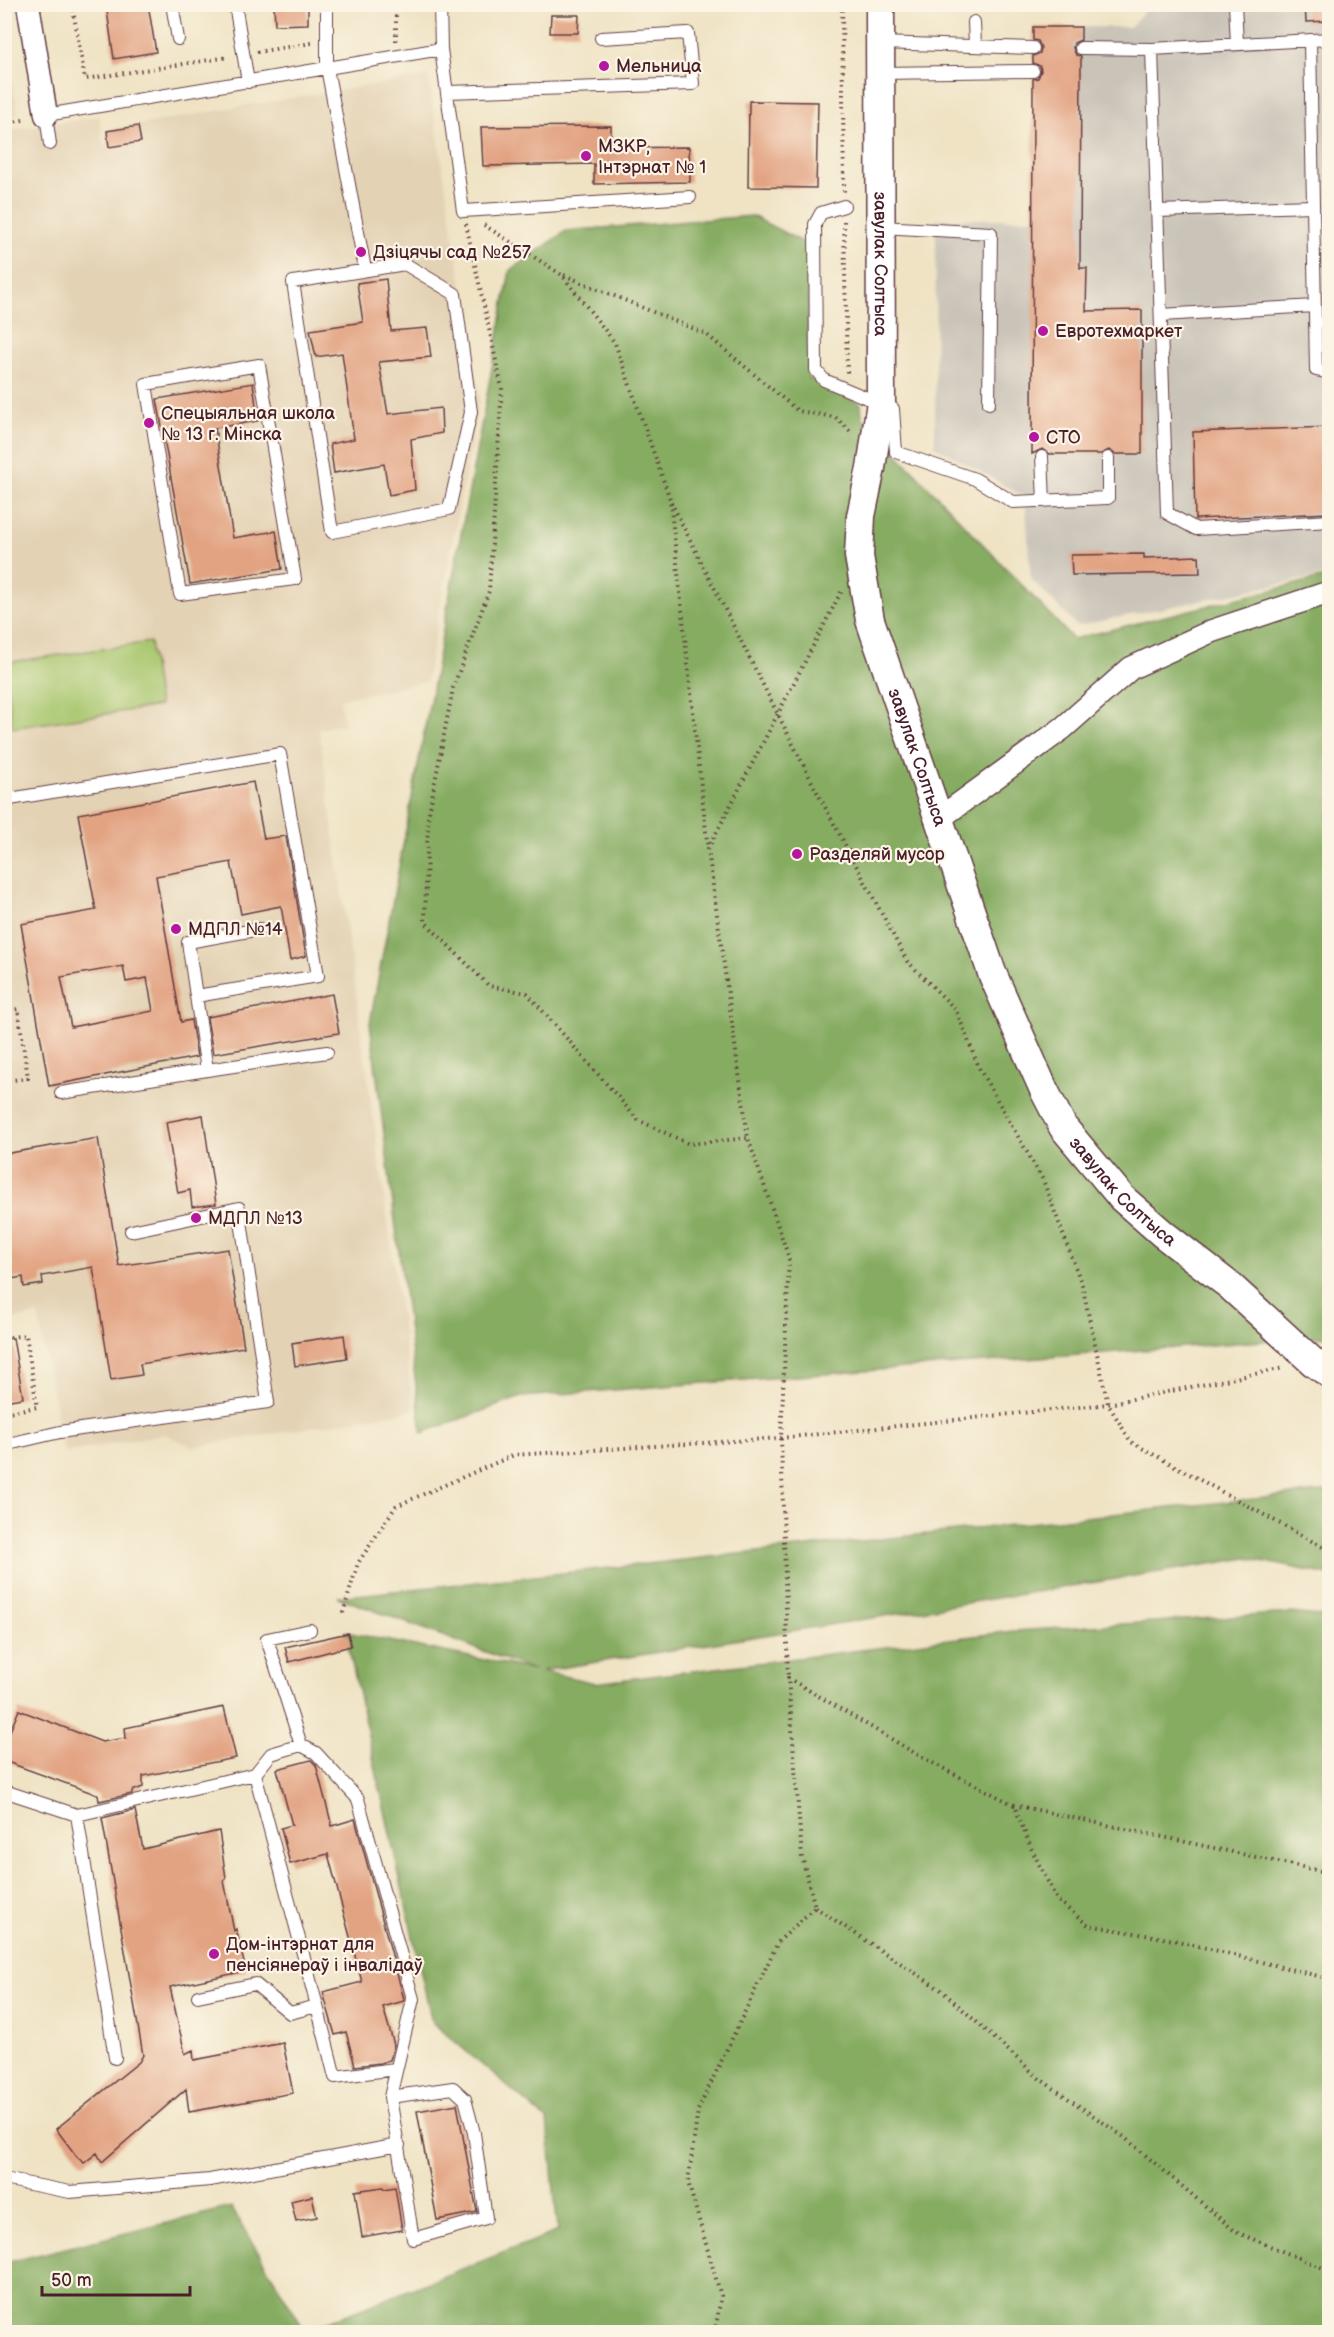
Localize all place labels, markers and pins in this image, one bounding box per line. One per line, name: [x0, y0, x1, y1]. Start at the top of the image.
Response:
place label: Мельница: [616, 56, 702, 77]
marker: Мельница: [597, 59, 611, 73]
place label: МЗКР, Інтэрнат № 1: [598, 136, 706, 178]
marker: МЗКР, Інтэрнат № 1: [579, 149, 593, 163]
place label: Дзіцячы сад №257: [373, 242, 531, 263]
marker: Дзіцячы сад №257: [354, 245, 368, 259]
place label: Евротехмаркет: [1055, 321, 1183, 342]
marker: Евротехмаркет: [1036, 324, 1050, 338]
place label: Спецыяльная школа № 13 г. Мінска: [161, 403, 336, 445]
marker: Спецыяльная школа № 13 г. Мінска: [142, 416, 156, 430]
place label: СТО: [1046, 427, 1081, 448]
marker: СТО: [1027, 430, 1041, 444]
place label: Разделяй мусор: [809, 844, 945, 865]
marker: Разделяй мусор: [790, 847, 804, 861]
place label: МДПЛ №14: [188, 919, 283, 940]
marker: МДПЛ №14: [169, 922, 183, 936]
place label: МДПЛ №13: [208, 1208, 303, 1229]
marker: МДПЛ №13: [189, 1211, 203, 1225]
place label: Дом-інтэрнат для пенсіянераў і інвалідаў: [226, 1934, 423, 1976]
marker: Дом-інтэрнат для пенсіянераў і інвалідаў: [207, 1947, 221, 1961]

